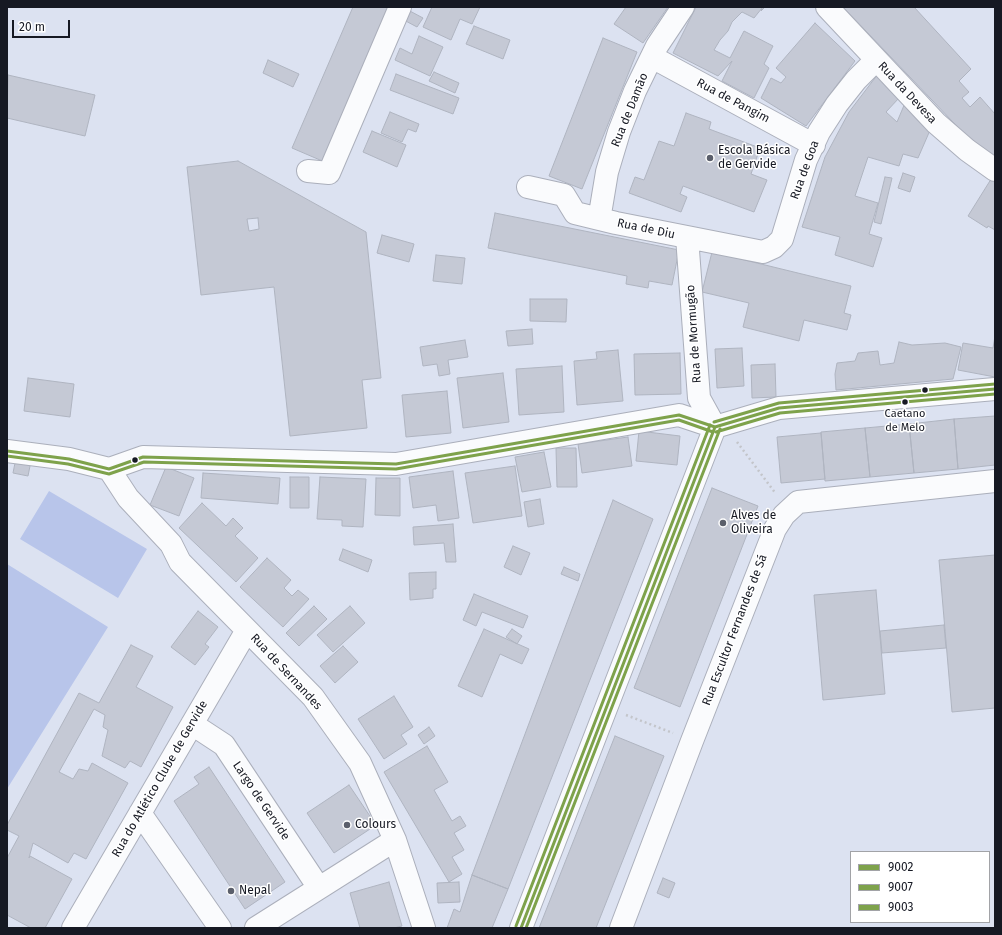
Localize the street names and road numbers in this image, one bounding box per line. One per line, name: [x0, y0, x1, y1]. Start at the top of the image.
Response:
street label: Rua da Devesa: [875, 59, 939, 127]
street label: Rua de Damão: [609, 71, 651, 149]
street label: Rua de Pangim: [694, 76, 772, 126]
street label: Rua de Goa: [788, 138, 822, 202]
street label: Rua de Diu: [616, 216, 676, 242]
street label: Rua de Mormugão: [683, 284, 705, 384]
street label: Rua Escultor Fernandes de Sá: [699, 552, 771, 708]
street label: Rua de Sernandes: [247, 631, 325, 713]
street label: Rua do Atlético Clube de Gervide: [109, 698, 211, 860]
street label: Largo de Gervide: [229, 759, 293, 843]

